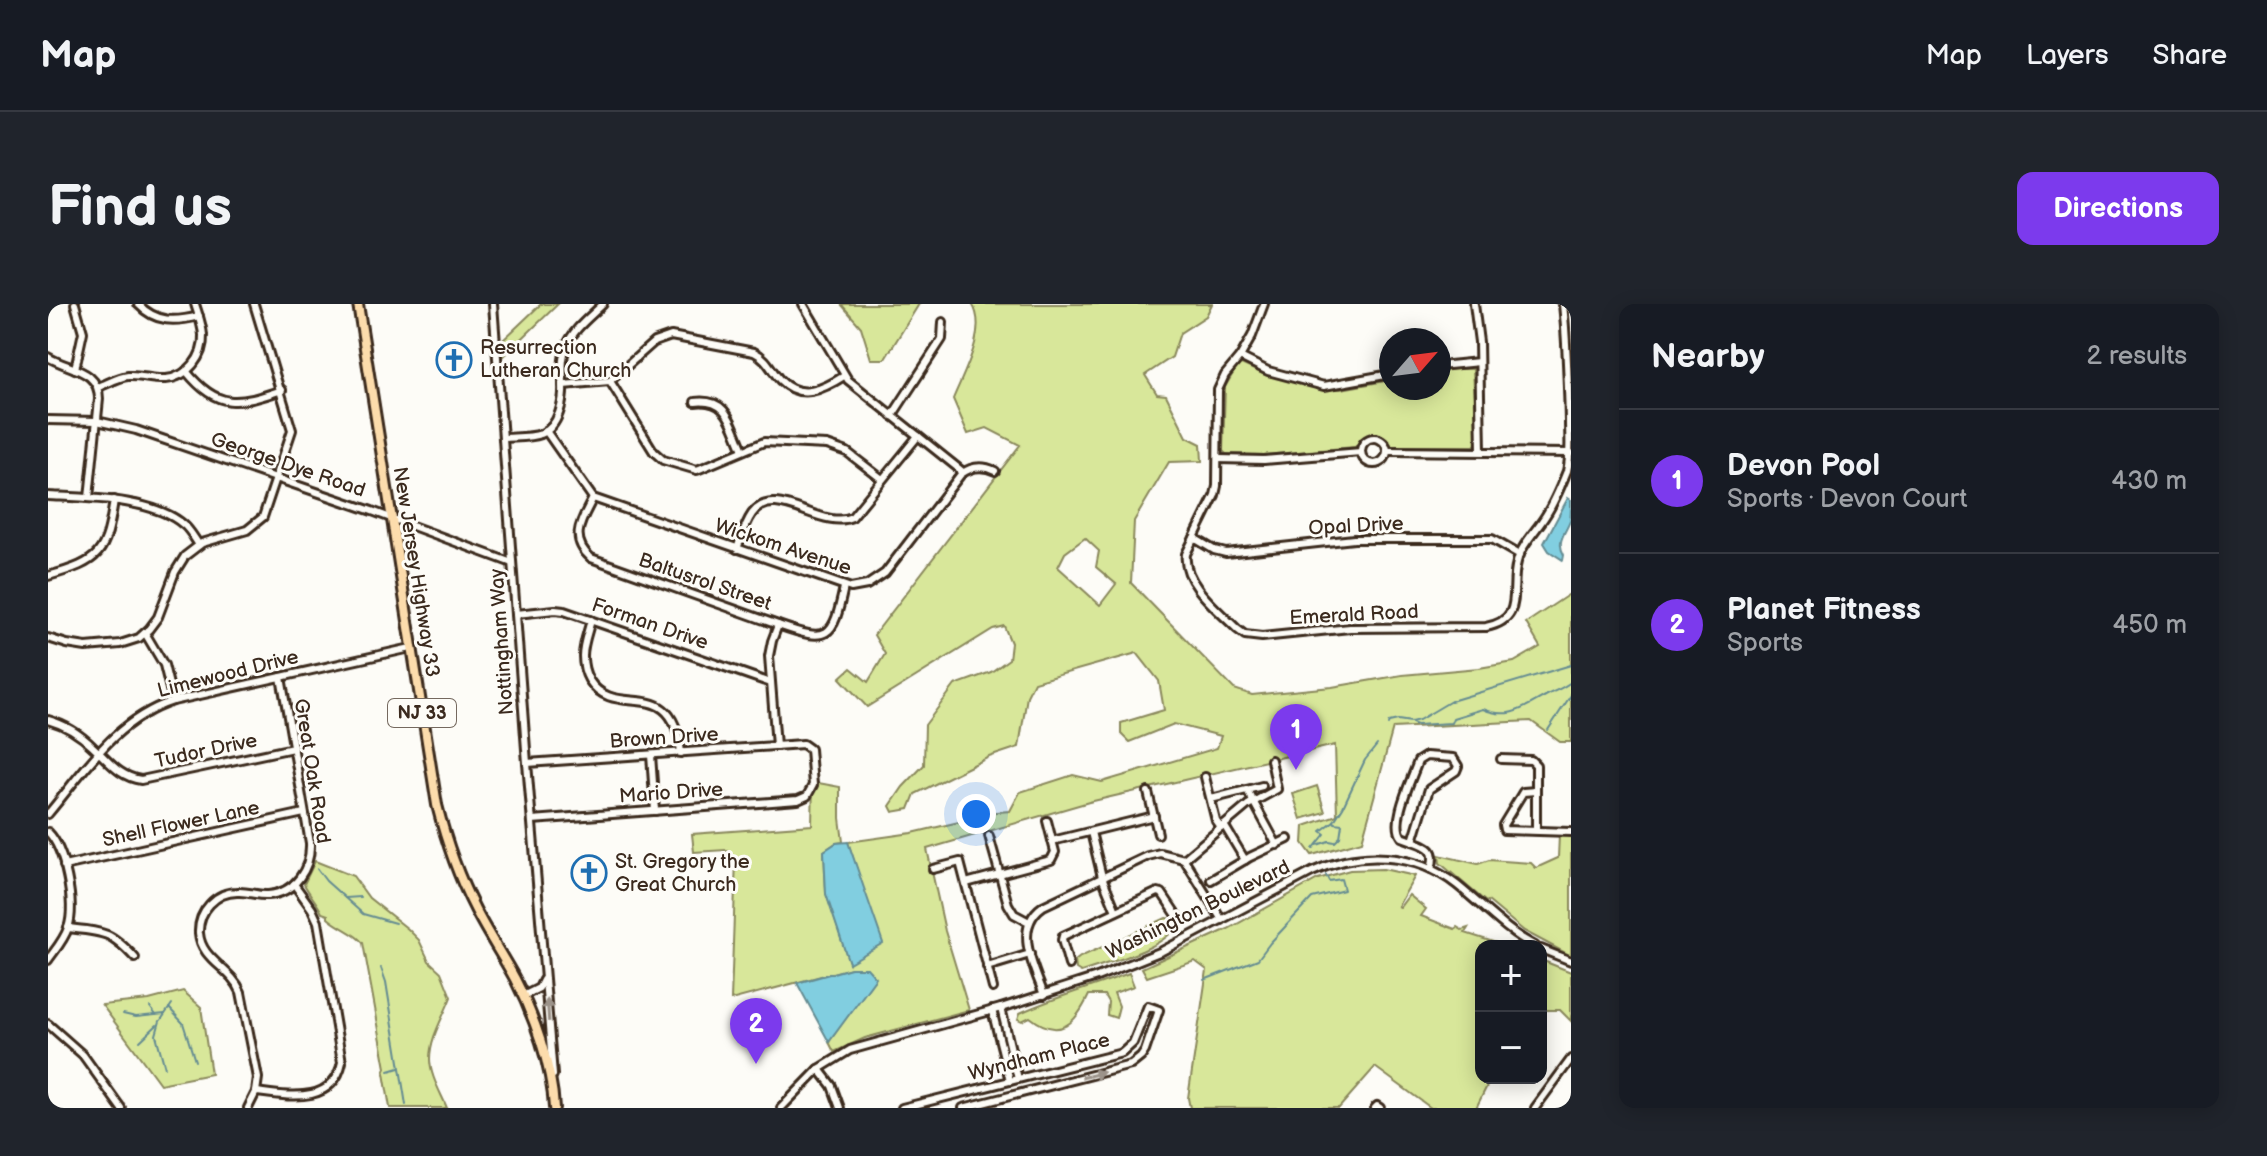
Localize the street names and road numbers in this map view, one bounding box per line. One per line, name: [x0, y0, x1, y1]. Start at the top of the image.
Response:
street label: George Dye Road: [208, 427, 368, 503]
street label: New Jersey Highway 33: [388, 465, 444, 679]
street label: Opal Drive: [1308, 512, 1404, 540]
street label: Wickom Avenue: [712, 514, 855, 580]
street label: Baltusrol Street: [635, 548, 775, 616]
street label: Nottingham Way: [485, 568, 519, 716]
street label: Forman Drive: [589, 593, 711, 655]
street label: Emerald Road: [1289, 600, 1419, 630]
street label: Limewood Drive: [155, 645, 301, 703]
street label: Great Oak Road: [289, 697, 335, 845]
road number: NJ 33: [388, 699, 456, 727]
street label: Brown Drive: [609, 722, 719, 754]
street label: Tudor Drive: [153, 728, 260, 774]
street label: Mario Drive: [618, 777, 724, 809]
street label: Shell Flower Lane: [100, 796, 262, 852]
street label: Washington Boulevard: [1102, 855, 1294, 965]
street label: Wyndham Place: [966, 1028, 1112, 1086]

